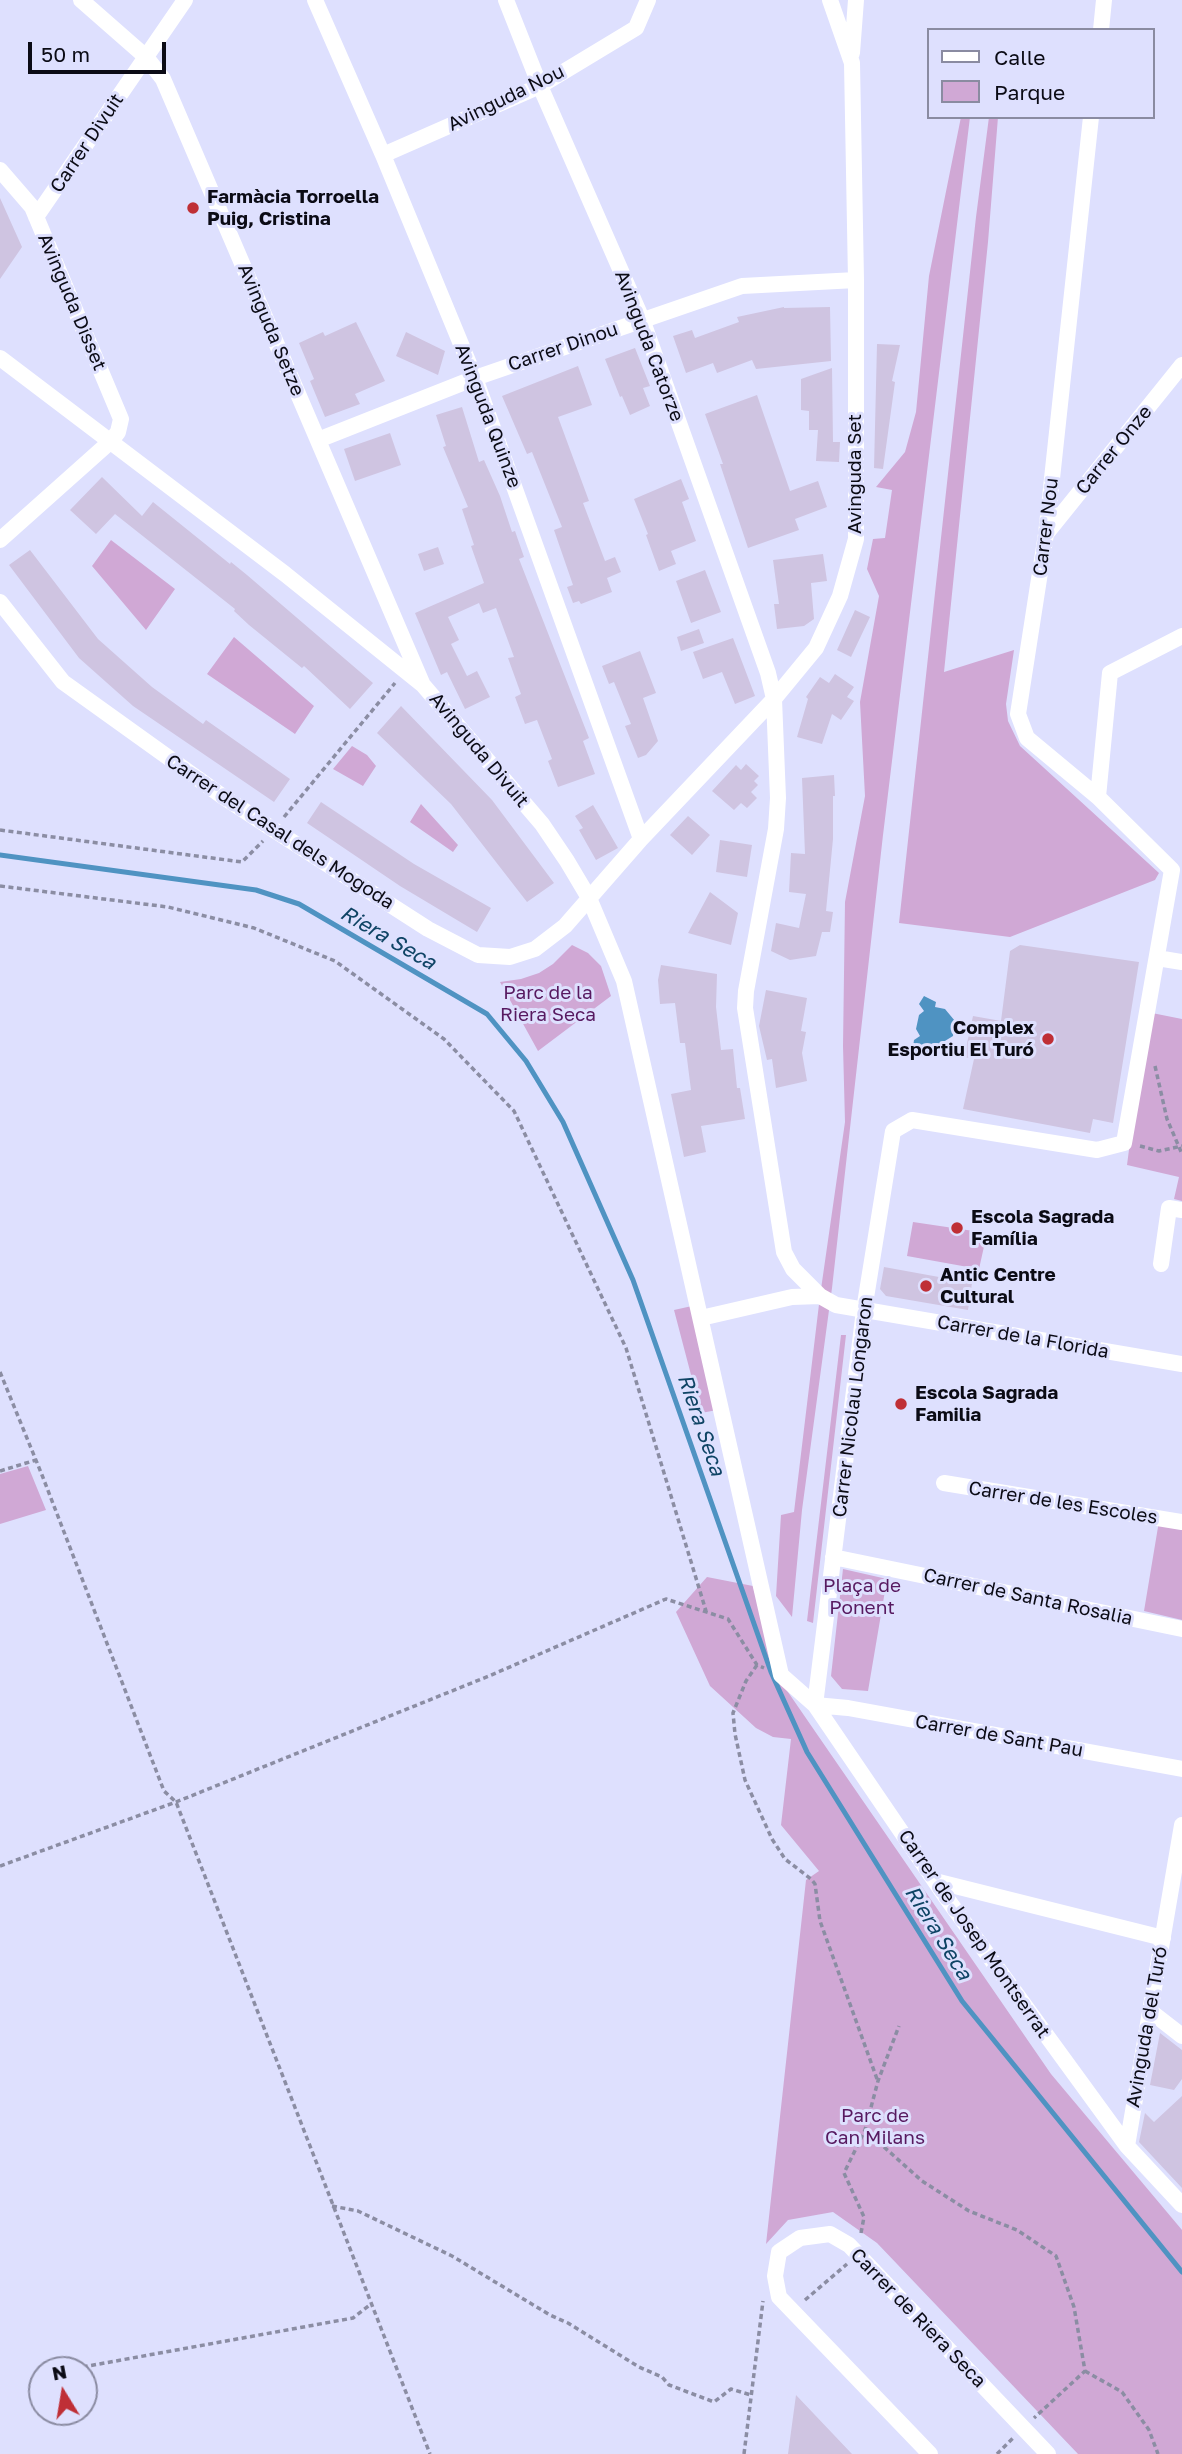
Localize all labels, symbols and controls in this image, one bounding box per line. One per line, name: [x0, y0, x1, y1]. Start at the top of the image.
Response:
scale bar: [32, 28, 170, 72]
legend: [926, 28, 1154, 119]
text: 50 m: [41, 41, 90, 67]
text: Calle: [994, 44, 1046, 70]
street label: Avinguda Nou: [444, 60, 568, 136]
text: Parque: [994, 79, 1065, 105]
street label: Carrer Divuit: [45, 89, 129, 197]
place label: Farmàcia Torroella Puig, Cristina: [207, 186, 379, 230]
marker: Farmàcia Torroella Puig, Cristina: [185, 200, 201, 216]
street label: Avinguda Disset: [33, 230, 111, 374]
street label: Avinguda Setze: [233, 261, 309, 399]
street label: Avinguda Catorze: [610, 267, 688, 425]
street label: Carrer Dinou: [505, 318, 621, 376]
street label: Avinguda Quinze: [450, 341, 526, 491]
street label: Carrer Onze: [1071, 401, 1157, 499]
street label: Avinguda Set: [844, 414, 866, 534]
street label: Carrer Nou: [1029, 477, 1063, 577]
street label: Avinguda Divuit: [424, 688, 534, 812]
street label: Carrer del Casal dels Mogoda: [162, 750, 398, 914]
water label: Riera Seca: [336, 901, 440, 975]
park label: Parc de la Riera Seca: [500, 982, 596, 1026]
place label: Complex Esportiu El Turó: [887, 1017, 1034, 1061]
marker: Complex Esportiu El Turó: [1040, 1031, 1056, 1047]
place label: Escola Sagrada Família: [971, 1206, 1114, 1250]
marker: Escola Sagrada Família: [949, 1220, 965, 1236]
place label: Antic Centre Cultural: [940, 1264, 1056, 1308]
marker: Antic Centre Cultural: [918, 1278, 934, 1294]
street label: Carrer Nicolau Longaron: [828, 1295, 878, 1519]
street label: Carrer de la Florida: [935, 1311, 1111, 1363]
water label: Riera Seca: [672, 1371, 730, 1479]
place label: Escola Sagrada Familia: [915, 1382, 1058, 1426]
marker: Escola Sagrada Familia: [893, 1396, 909, 1412]
street label: Carrer de les Escoles: [967, 1477, 1159, 1529]
street label: Carrer de Santa Rosalia: [921, 1564, 1135, 1630]
park label: Plaça de Ponent: [823, 1575, 901, 1619]
street label: Carrer de Sant Pau: [913, 1710, 1085, 1762]
street label: Carrer de Josep Montserrat: [893, 1825, 1055, 2043]
water label: Riera Seca: [899, 1881, 977, 1985]
street label: Avinguda del Turó: [1122, 1945, 1172, 2109]
park label: Parc de Can Milans: [825, 2105, 925, 2149]
street label: Carrer de Riera Seca: [846, 2244, 990, 2392]
north arrow: [28, 2356, 98, 2426]
text: N: [50, 2359, 69, 2385]

